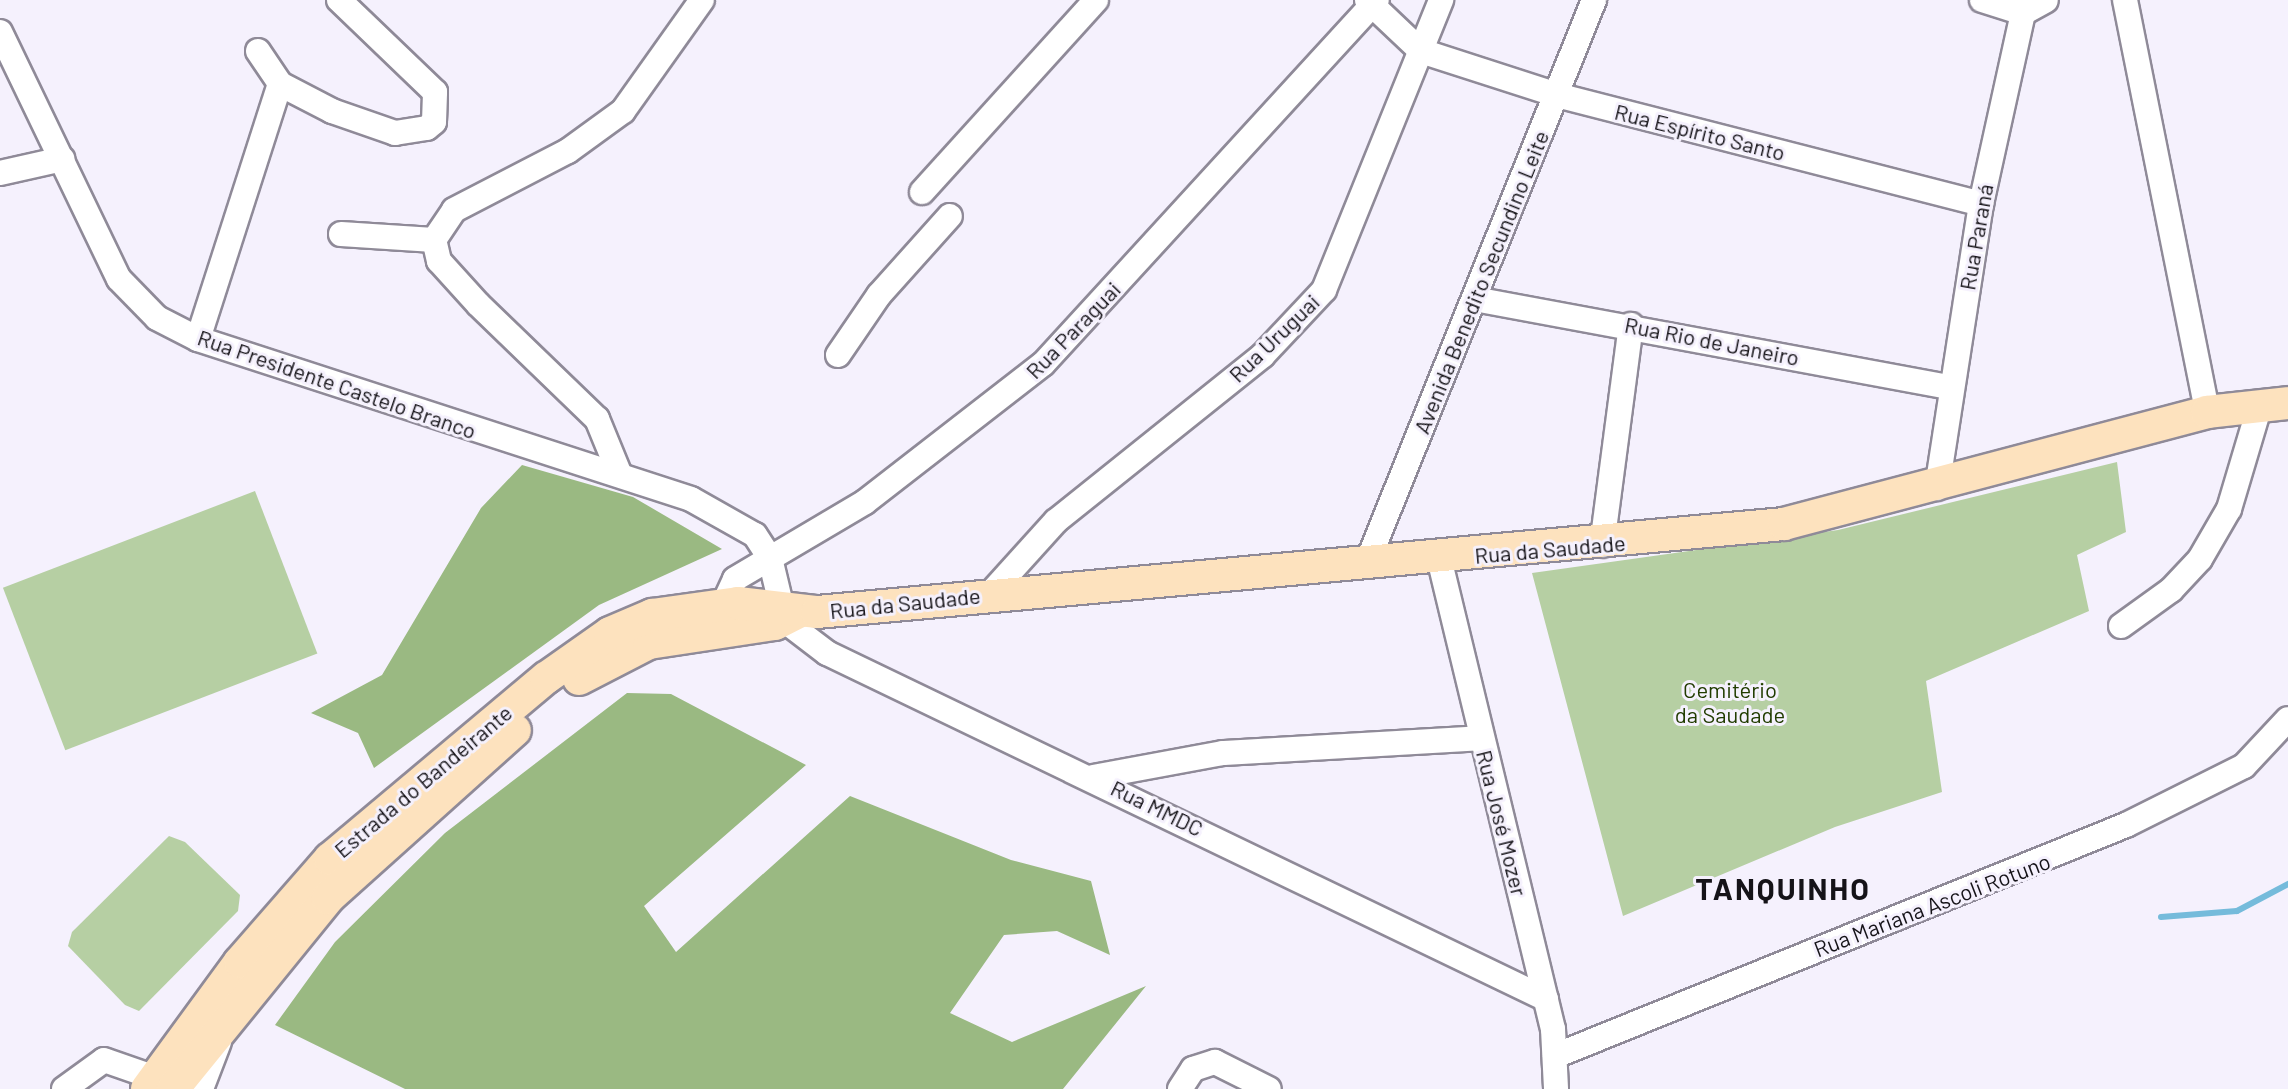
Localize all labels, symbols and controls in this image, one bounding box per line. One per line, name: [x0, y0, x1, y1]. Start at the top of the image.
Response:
street label: Rua Espírito Santo: [1612, 98, 1788, 166]
street label: Avenida Benedito Secundino Leite: [1408, 126, 1554, 438]
street label: Rua Paraná: [1954, 182, 1998, 292]
street label: Rua Paraguai: [1020, 276, 1126, 384]
street label: Rua Uruguai: [1223, 288, 1325, 388]
street label: Rua Rio de Janeiro: [1622, 311, 1802, 371]
street label: Rua Presidente Castelo Branco: [194, 324, 480, 444]
street label: Rua da Saudade: [1473, 529, 1627, 569]
street label: Rua da Saudade: [828, 582, 982, 624]
park label: Cemitério da Saudade: [1675, 676, 1785, 728]
street label: Estrada do Bandeirante: [329, 699, 517, 863]
street label: Rua José Mozer: [1471, 747, 1533, 899]
street label: Rua MMDC: [1107, 774, 1207, 842]
street label: Rua Mariana Ascoli Rotuno: [1810, 848, 2054, 962]
district label: TANQUINHO: [1695, 870, 1871, 906]

